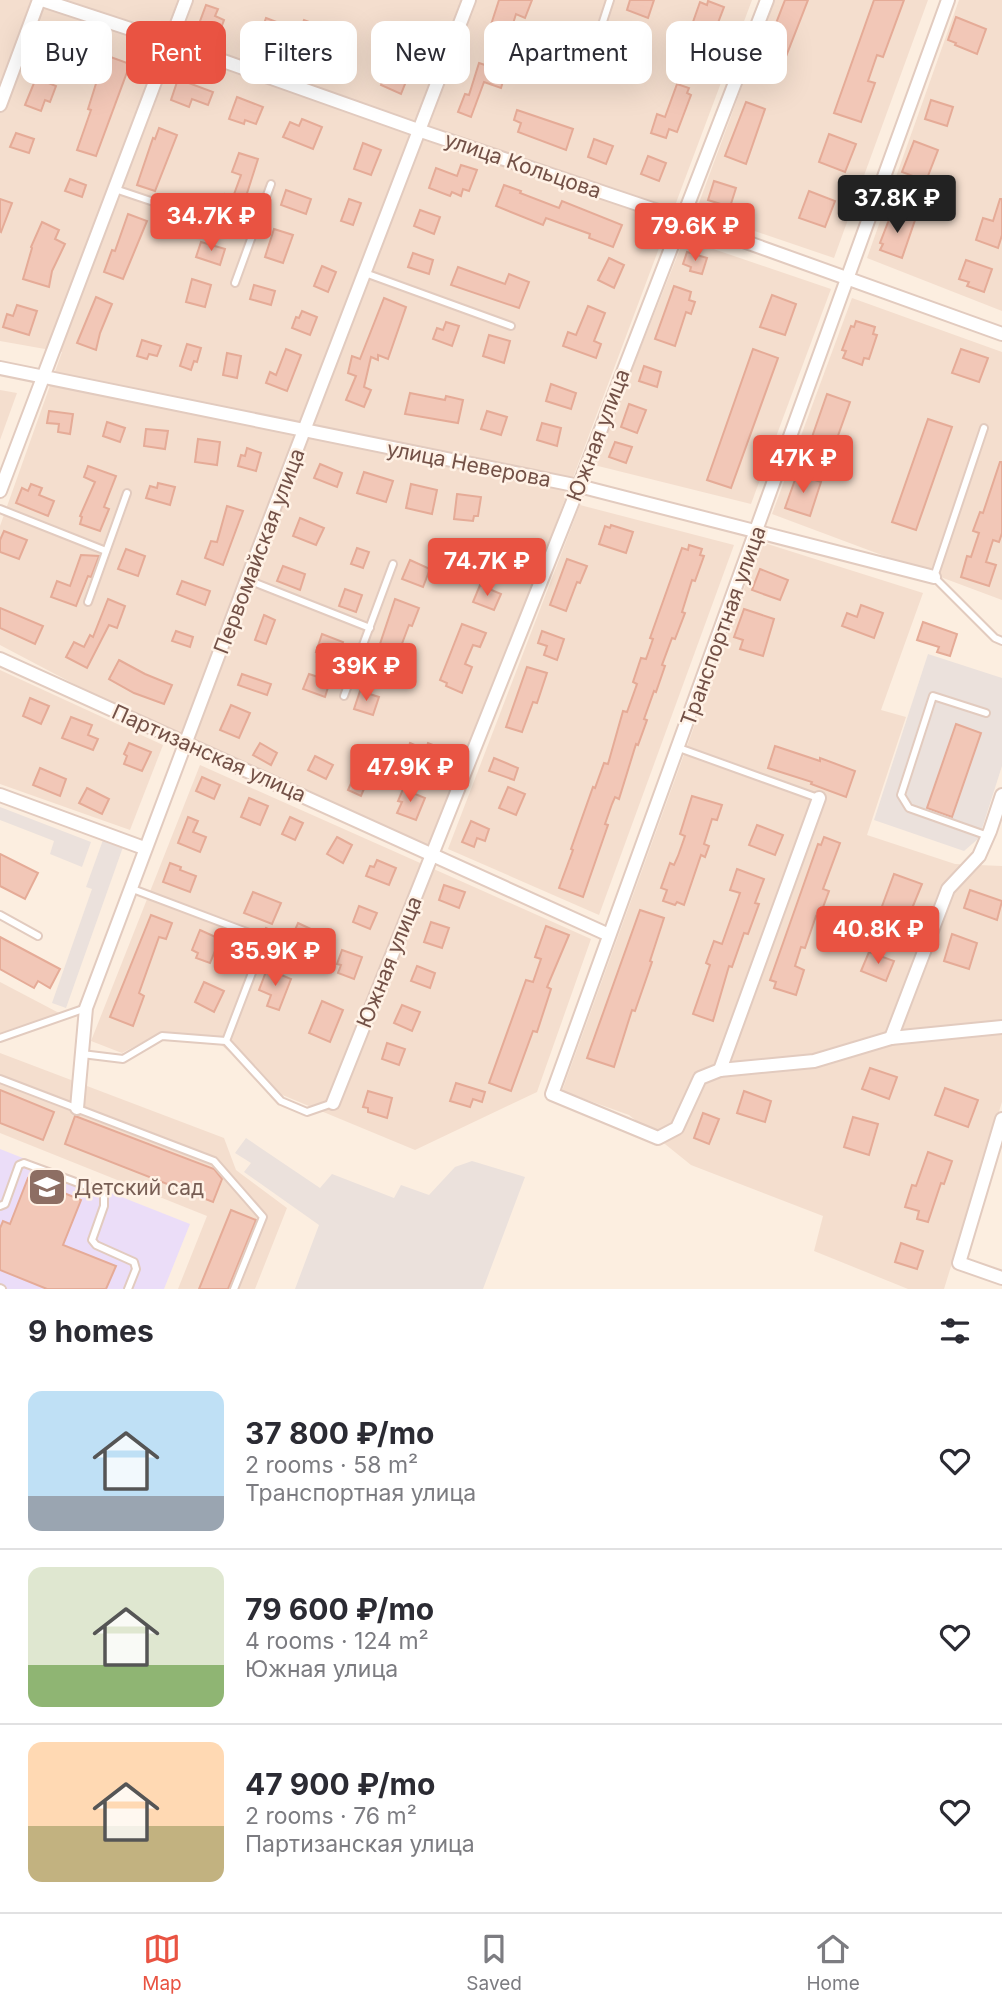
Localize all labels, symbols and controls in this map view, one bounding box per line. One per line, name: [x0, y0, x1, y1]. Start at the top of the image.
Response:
chip: Buy: [21, 21, 112, 84]
chip: Rent: [126, 21, 226, 84]
chip: Filters: [240, 21, 357, 84]
chip: New: [371, 21, 470, 84]
chip: Apartment: [484, 21, 652, 84]
chip: House: [666, 21, 787, 84]
street label: улица Кольцова: [441, 126, 605, 204]
pin: 37.8K ₽: [832, 176, 962, 235]
text: 37.8K ₽: [854, 184, 940, 212]
pin: 34.7K ₽: [146, 194, 276, 253]
text: 34.7K ₽: [166, 202, 256, 230]
pin: 79.6K ₽: [630, 204, 760, 263]
text: 79.6K ₽: [651, 212, 739, 240]
street label: Южная улица: [561, 365, 635, 505]
pin: 47K ₽: [754, 435, 852, 495]
street label: улица Неверова: [385, 436, 553, 492]
text: 47K ₽: [769, 444, 837, 472]
street label: Первомайская улица: [208, 445, 310, 657]
street label: Транспортная улица: [675, 523, 771, 729]
pin: 74.7K ₽: [422, 538, 552, 598]
text: 74.7K ₽: [444, 547, 530, 575]
pin: 39K ₽: [317, 644, 415, 703]
text: 39K ₽: [332, 652, 400, 680]
street label: Партизанская улица: [108, 699, 310, 807]
pin: 47.9K ₽: [345, 744, 475, 804]
text: 47.9K ₽: [366, 753, 454, 781]
street label: Южная улица: [351, 893, 427, 1031]
pin: 40.8K ₽: [813, 906, 943, 966]
text: 40.8K ₽: [832, 915, 924, 943]
pin: 35.9K ₽: [210, 928, 340, 988]
text: 35.9K ₽: [230, 937, 320, 965]
school or university icon: Детский сад: [26, 1166, 68, 1208]
place label: Детский сад: [74, 1175, 204, 1200]
icon: filters: [936, 1312, 974, 1350]
text: 9 homes: [28, 1313, 154, 1349]
text: 37 800 ₽/mo: [245, 1415, 435, 1451]
icon: home: [84, 1419, 168, 1503]
icon: heart: [936, 1442, 974, 1480]
text: 2 rooms · 58 m²: [245, 1451, 418, 1479]
text: Транспортная улица: [245, 1479, 476, 1507]
text: 79 600 ₽/mo: [245, 1591, 434, 1627]
icon: home: [84, 1595, 168, 1679]
icon: heart: [936, 1618, 974, 1656]
text: 4 rooms · 124 m²: [245, 1627, 429, 1655]
text: Южная улица: [245, 1655, 398, 1683]
text: 47 900 ₽/mo: [245, 1766, 435, 1802]
icon: home: [84, 1770, 168, 1854]
icon: heart: [936, 1793, 974, 1831]
text: 2 rooms · 76 m²: [245, 1802, 417, 1830]
text: Партизанская улица: [245, 1830, 475, 1858]
tab: Map: [142, 1930, 182, 1995]
tab: Saved: [466, 1930, 522, 1995]
tab: Home: [806, 1930, 860, 1995]

